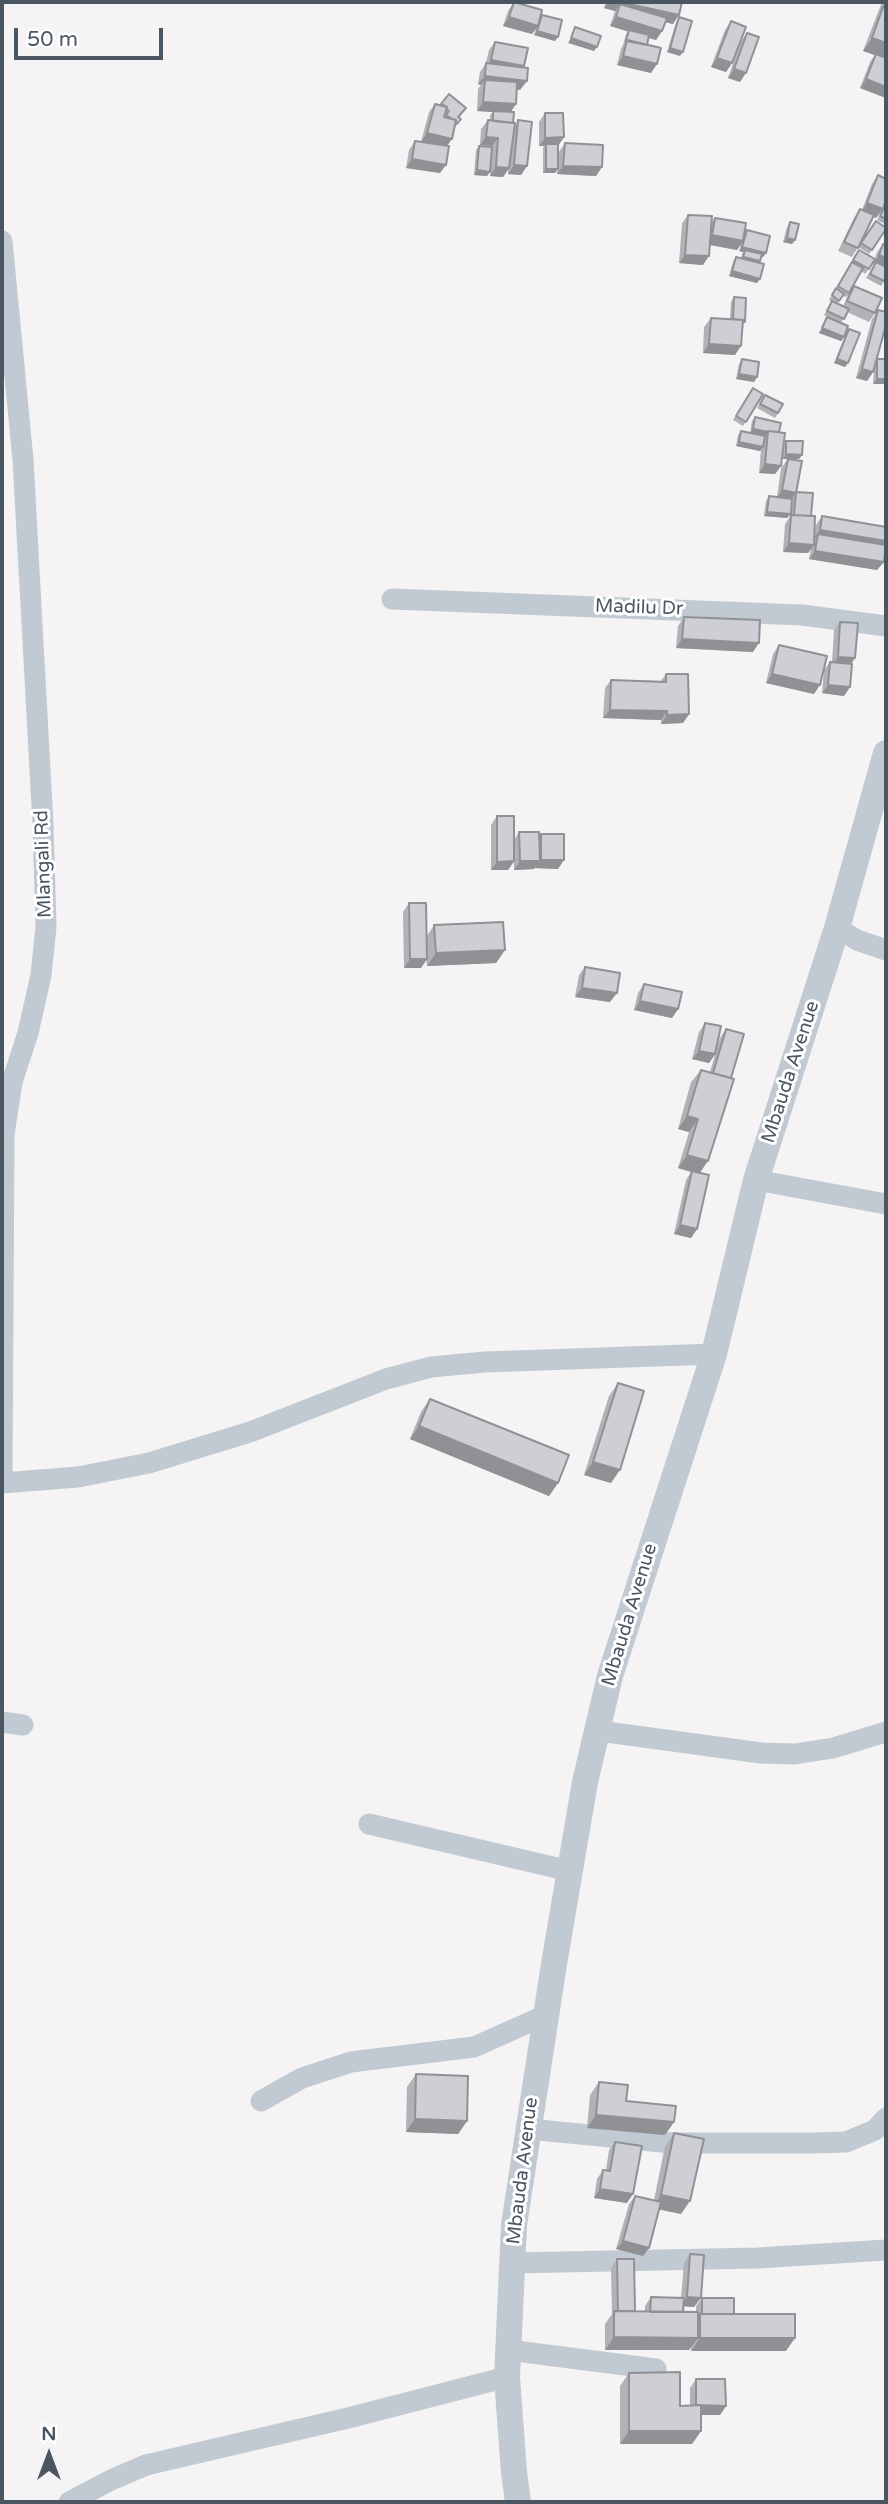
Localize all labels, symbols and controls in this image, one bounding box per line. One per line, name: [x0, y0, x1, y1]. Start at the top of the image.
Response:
scale bar: [18, 14, 166, 58]
text: 50 m: [27, 27, 78, 52]
street label: Madilu Dr: [594, 595, 684, 621]
street label: Mlangali Rd: [31, 810, 57, 918]
street label: Mbauda Avenue: [757, 998, 825, 1146]
street label: Mbauda Avenue: [597, 1541, 663, 1689]
street label: Mbauda Avenue: [503, 2096, 543, 2246]
north arrow: [14, 2420, 84, 2490]
text: N: [41, 2423, 57, 2445]

